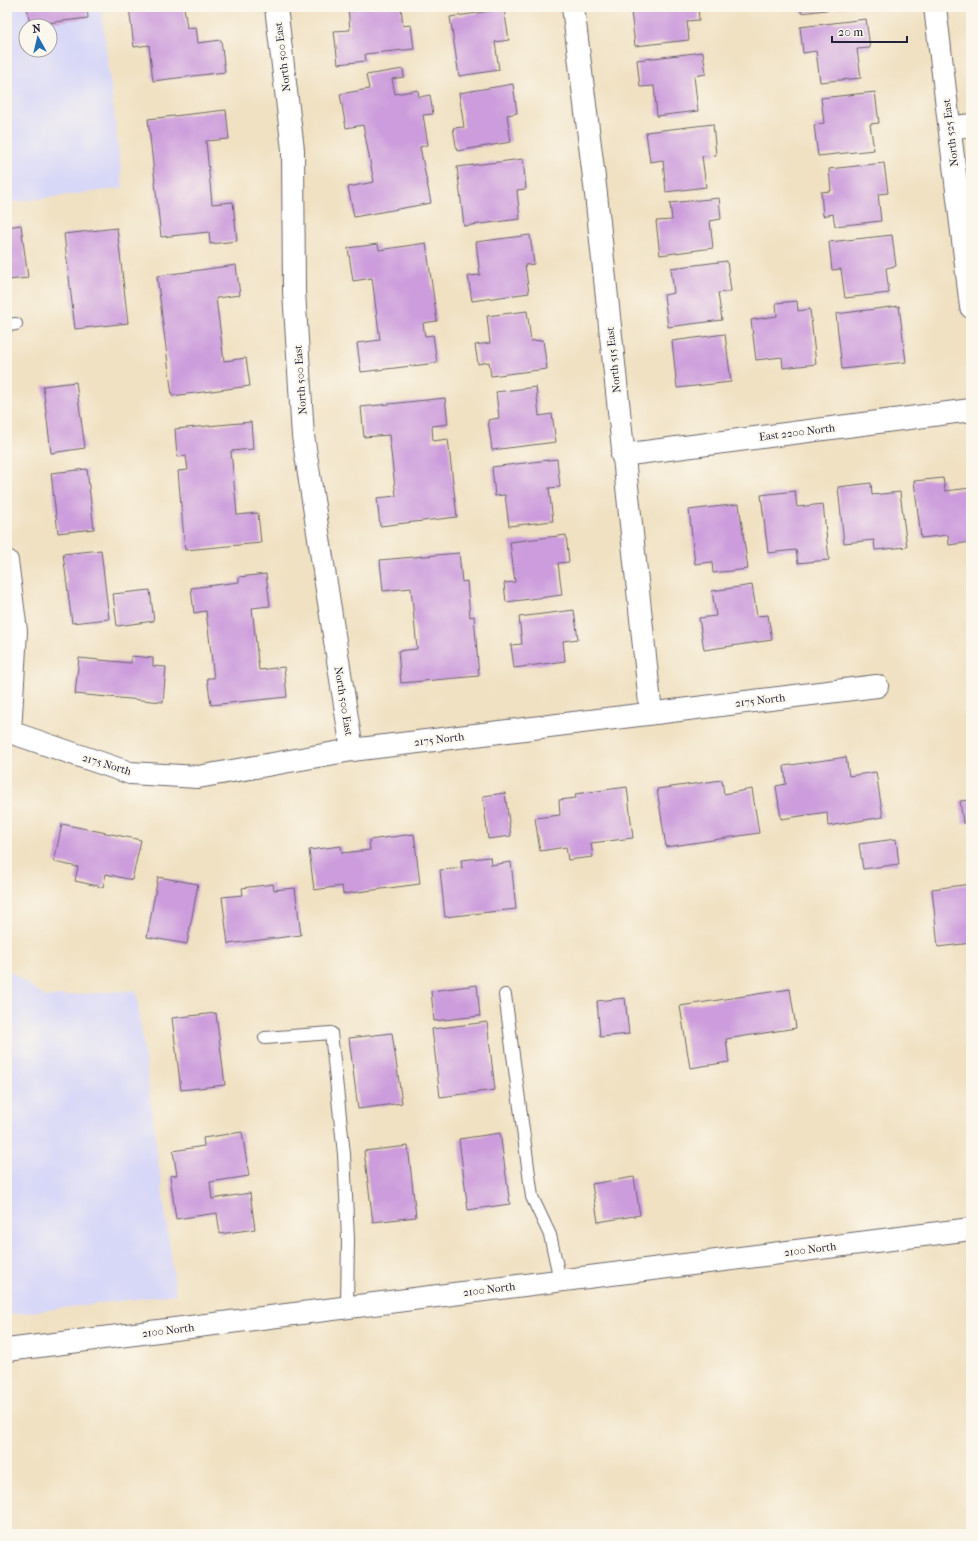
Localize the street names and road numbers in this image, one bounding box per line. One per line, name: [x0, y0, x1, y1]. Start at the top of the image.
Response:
street label: North 500 East: [272, 21, 293, 92]
street label: North 525 East: [940, 98, 961, 168]
street label: North 515 East: [604, 326, 623, 394]
street label: North 500 East: [292, 345, 309, 415]
street label: East 2200 North: [758, 421, 837, 444]
street label: North 500 East: [332, 666, 355, 737]
street label: 2175 North: [734, 691, 787, 710]
street label: 2175 North: [413, 730, 466, 749]
street label: 2175 North: [81, 751, 134, 778]
street label: 2100 North: [783, 1240, 838, 1259]
street label: 2100 North: [462, 1280, 517, 1299]
street label: 2100 North: [141, 1321, 196, 1340]

